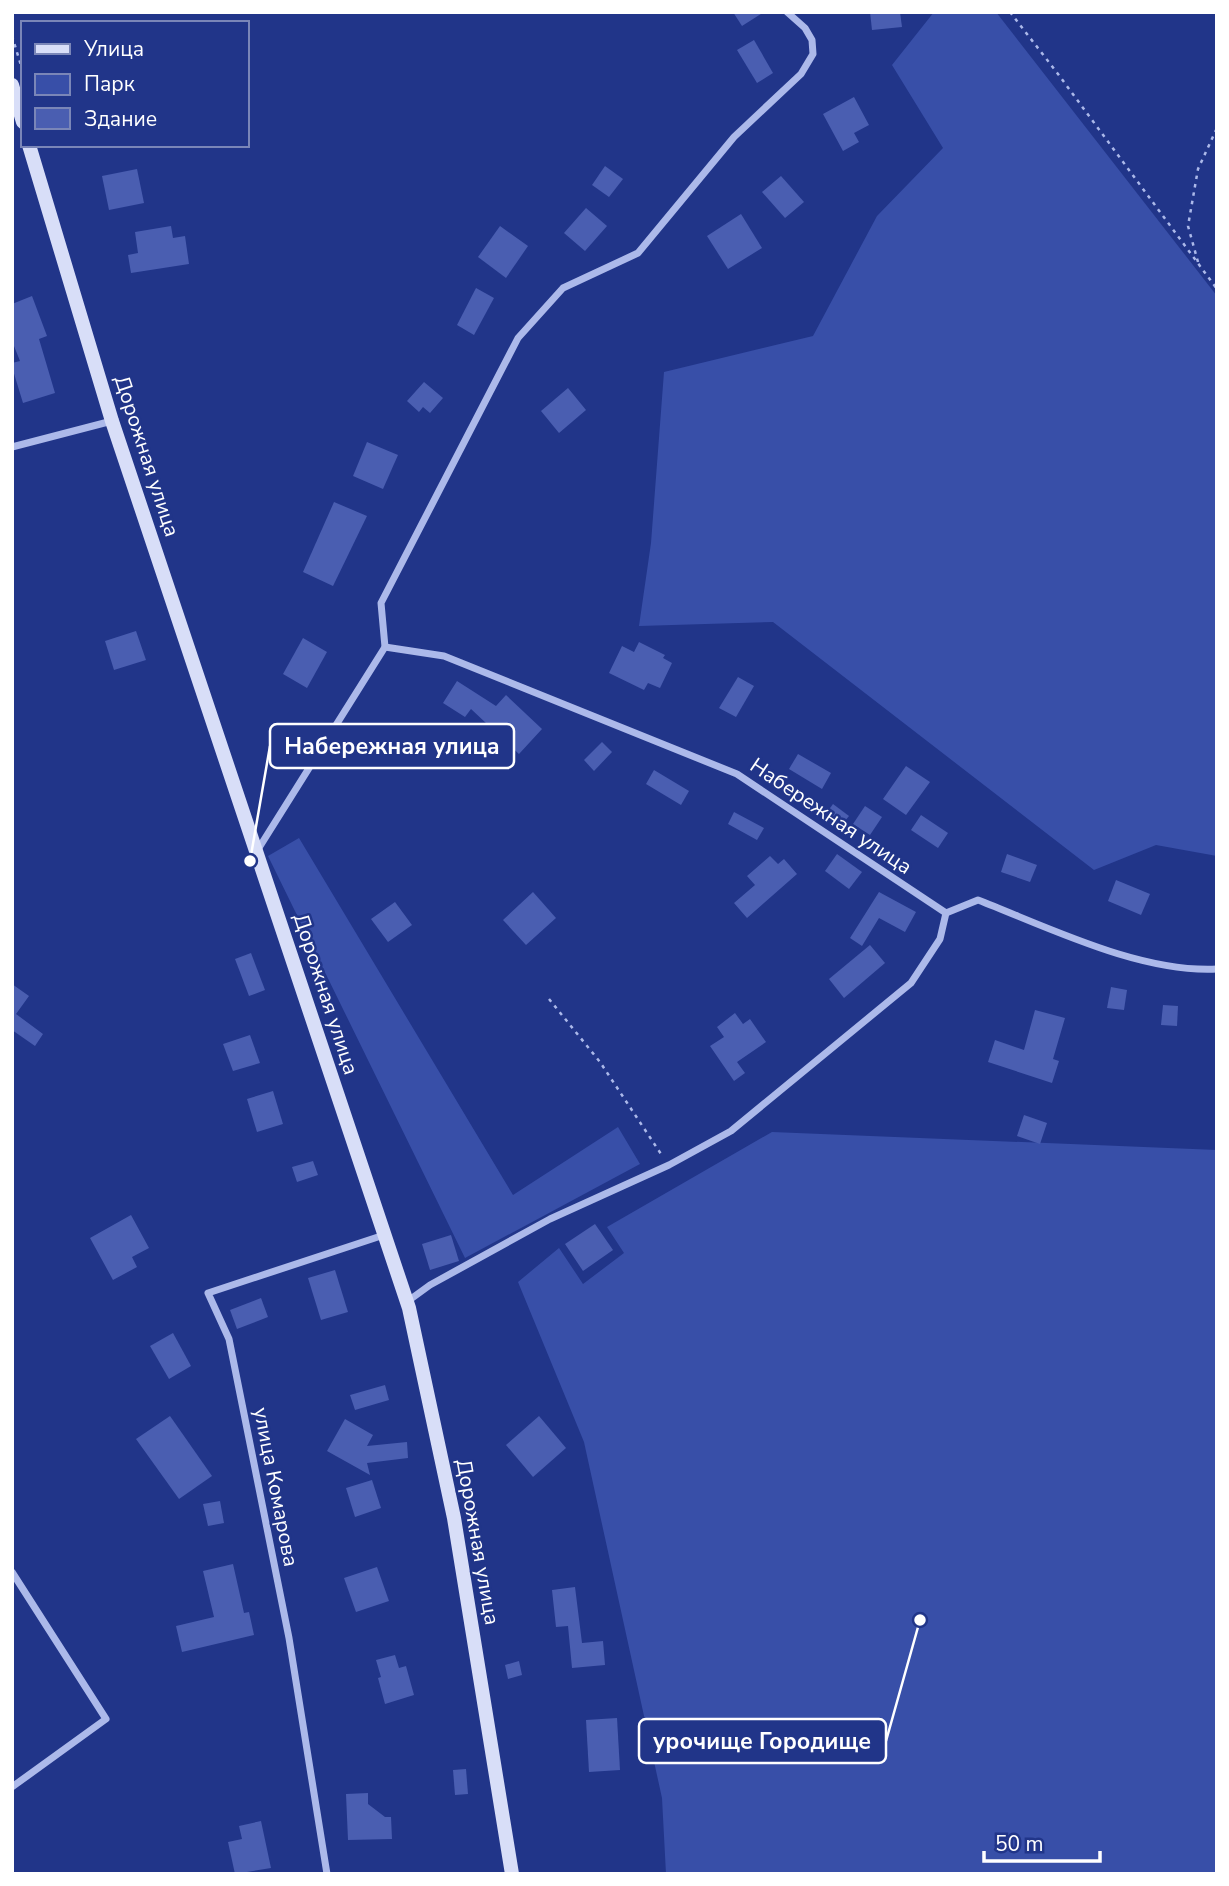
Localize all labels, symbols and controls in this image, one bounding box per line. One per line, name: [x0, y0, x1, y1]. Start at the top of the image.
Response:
legend: [21, 21, 248, 147]
text: Улица: [83, 35, 144, 63]
text: Парк: [84, 70, 136, 98]
text: Здание: [84, 105, 157, 133]
street label: Дорожная улица: [108, 372, 186, 540]
callout: Набережная улица: [270, 724, 514, 768]
text: Набережная улица: [284, 731, 500, 762]
street label: Набережная улица: [744, 751, 918, 881]
street label: Дорожная улица: [287, 910, 365, 1078]
street label: улица Комарова: [247, 1405, 305, 1569]
street label: Дорожная улица: [450, 1457, 506, 1627]
callout: урочище Городище: [639, 1719, 886, 1763]
text: урочище Городище: [653, 1726, 871, 1757]
scale bar: [984, 1820, 1100, 1864]
text: 50 m: [995, 1830, 1044, 1858]

